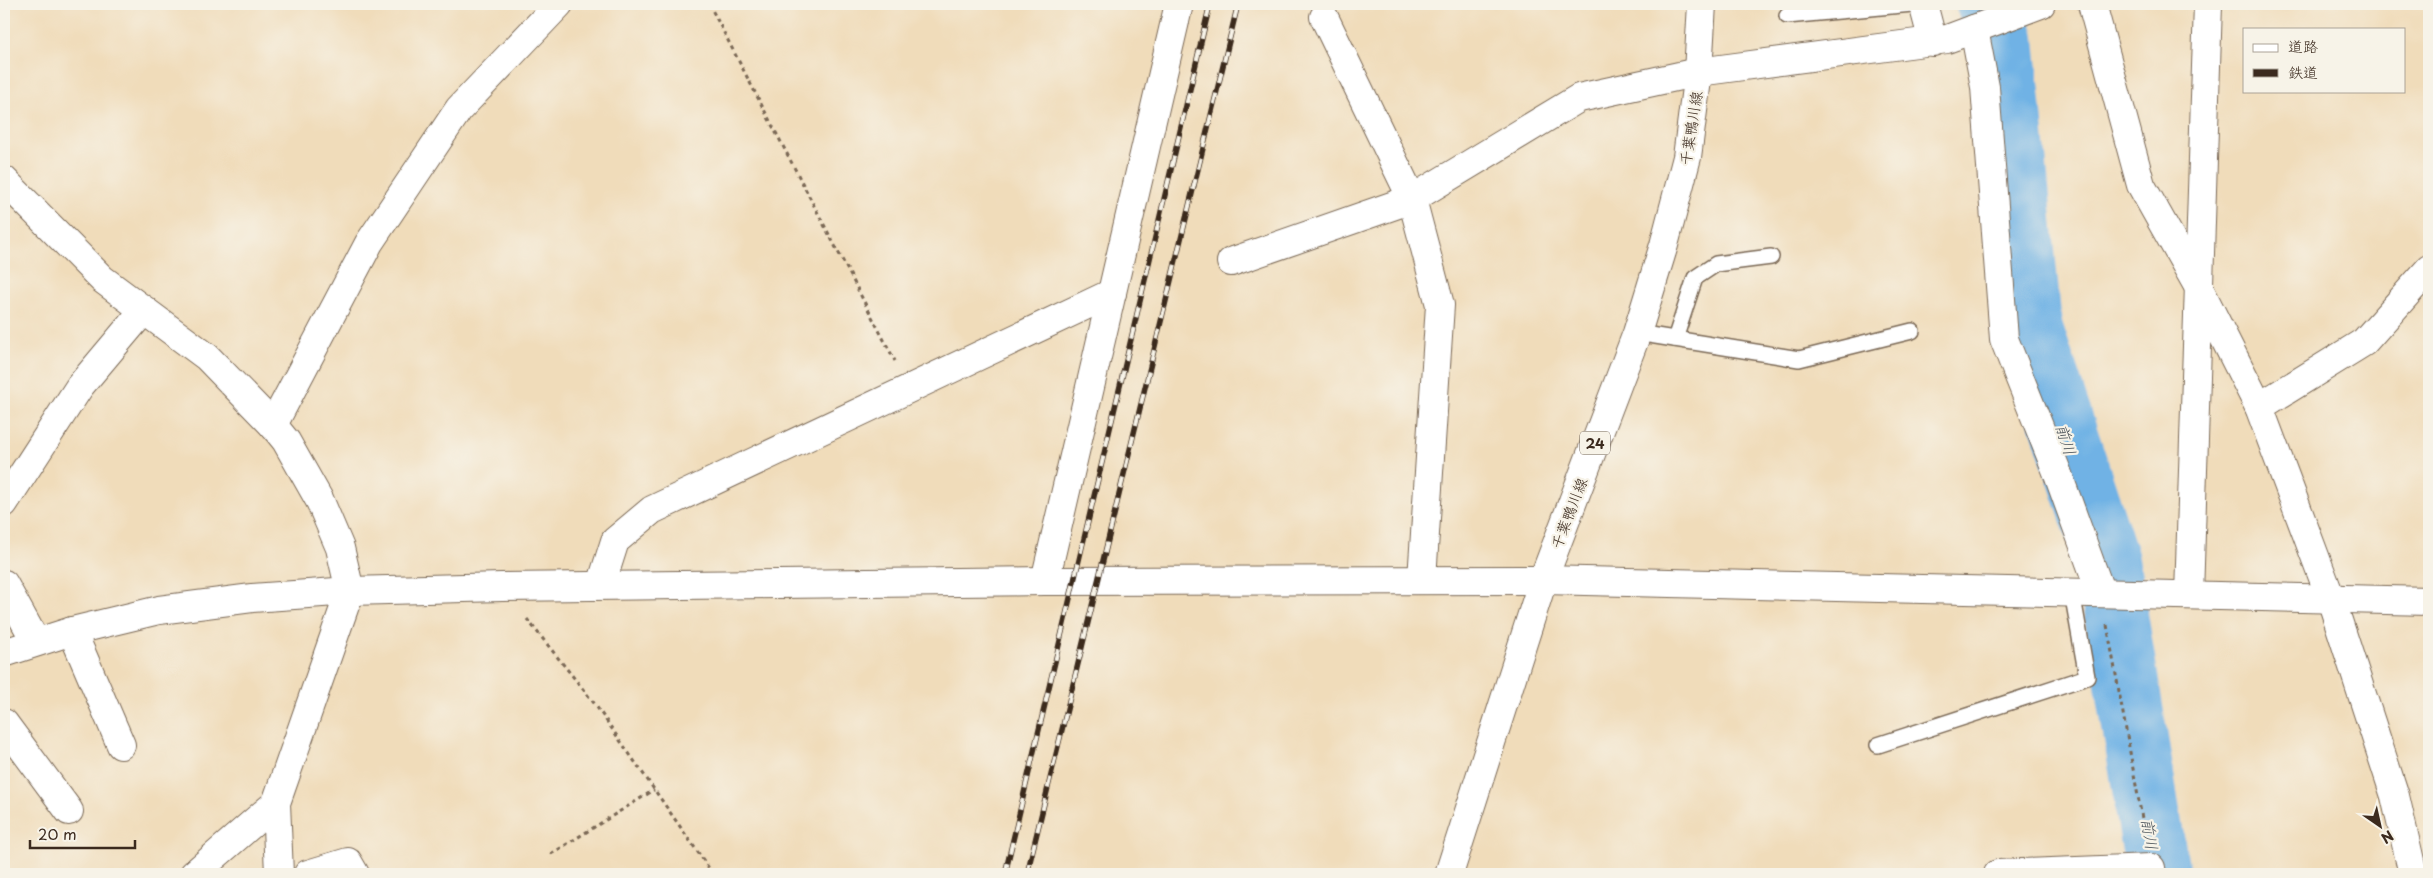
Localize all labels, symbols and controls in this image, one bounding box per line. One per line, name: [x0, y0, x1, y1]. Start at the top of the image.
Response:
legend: [2243, 28, 2406, 92]
text: 道路: [2288, 34, 2318, 57]
text: 鉄道: [2288, 60, 2318, 83]
street label: 千葉鴨川線: [1673, 89, 1707, 167]
water label: 前川: [2051, 420, 2083, 458]
road number: 24: [1580, 432, 1610, 454]
street label: 千葉鴨川線: [1544, 474, 1592, 552]
north arrow: [2356, 800, 2406, 850]
water label: 前川: [2137, 816, 2165, 852]
scale bar: [30, 818, 135, 850]
text: 20 m: [38, 822, 77, 845]
text: N: [2377, 825, 2398, 849]

